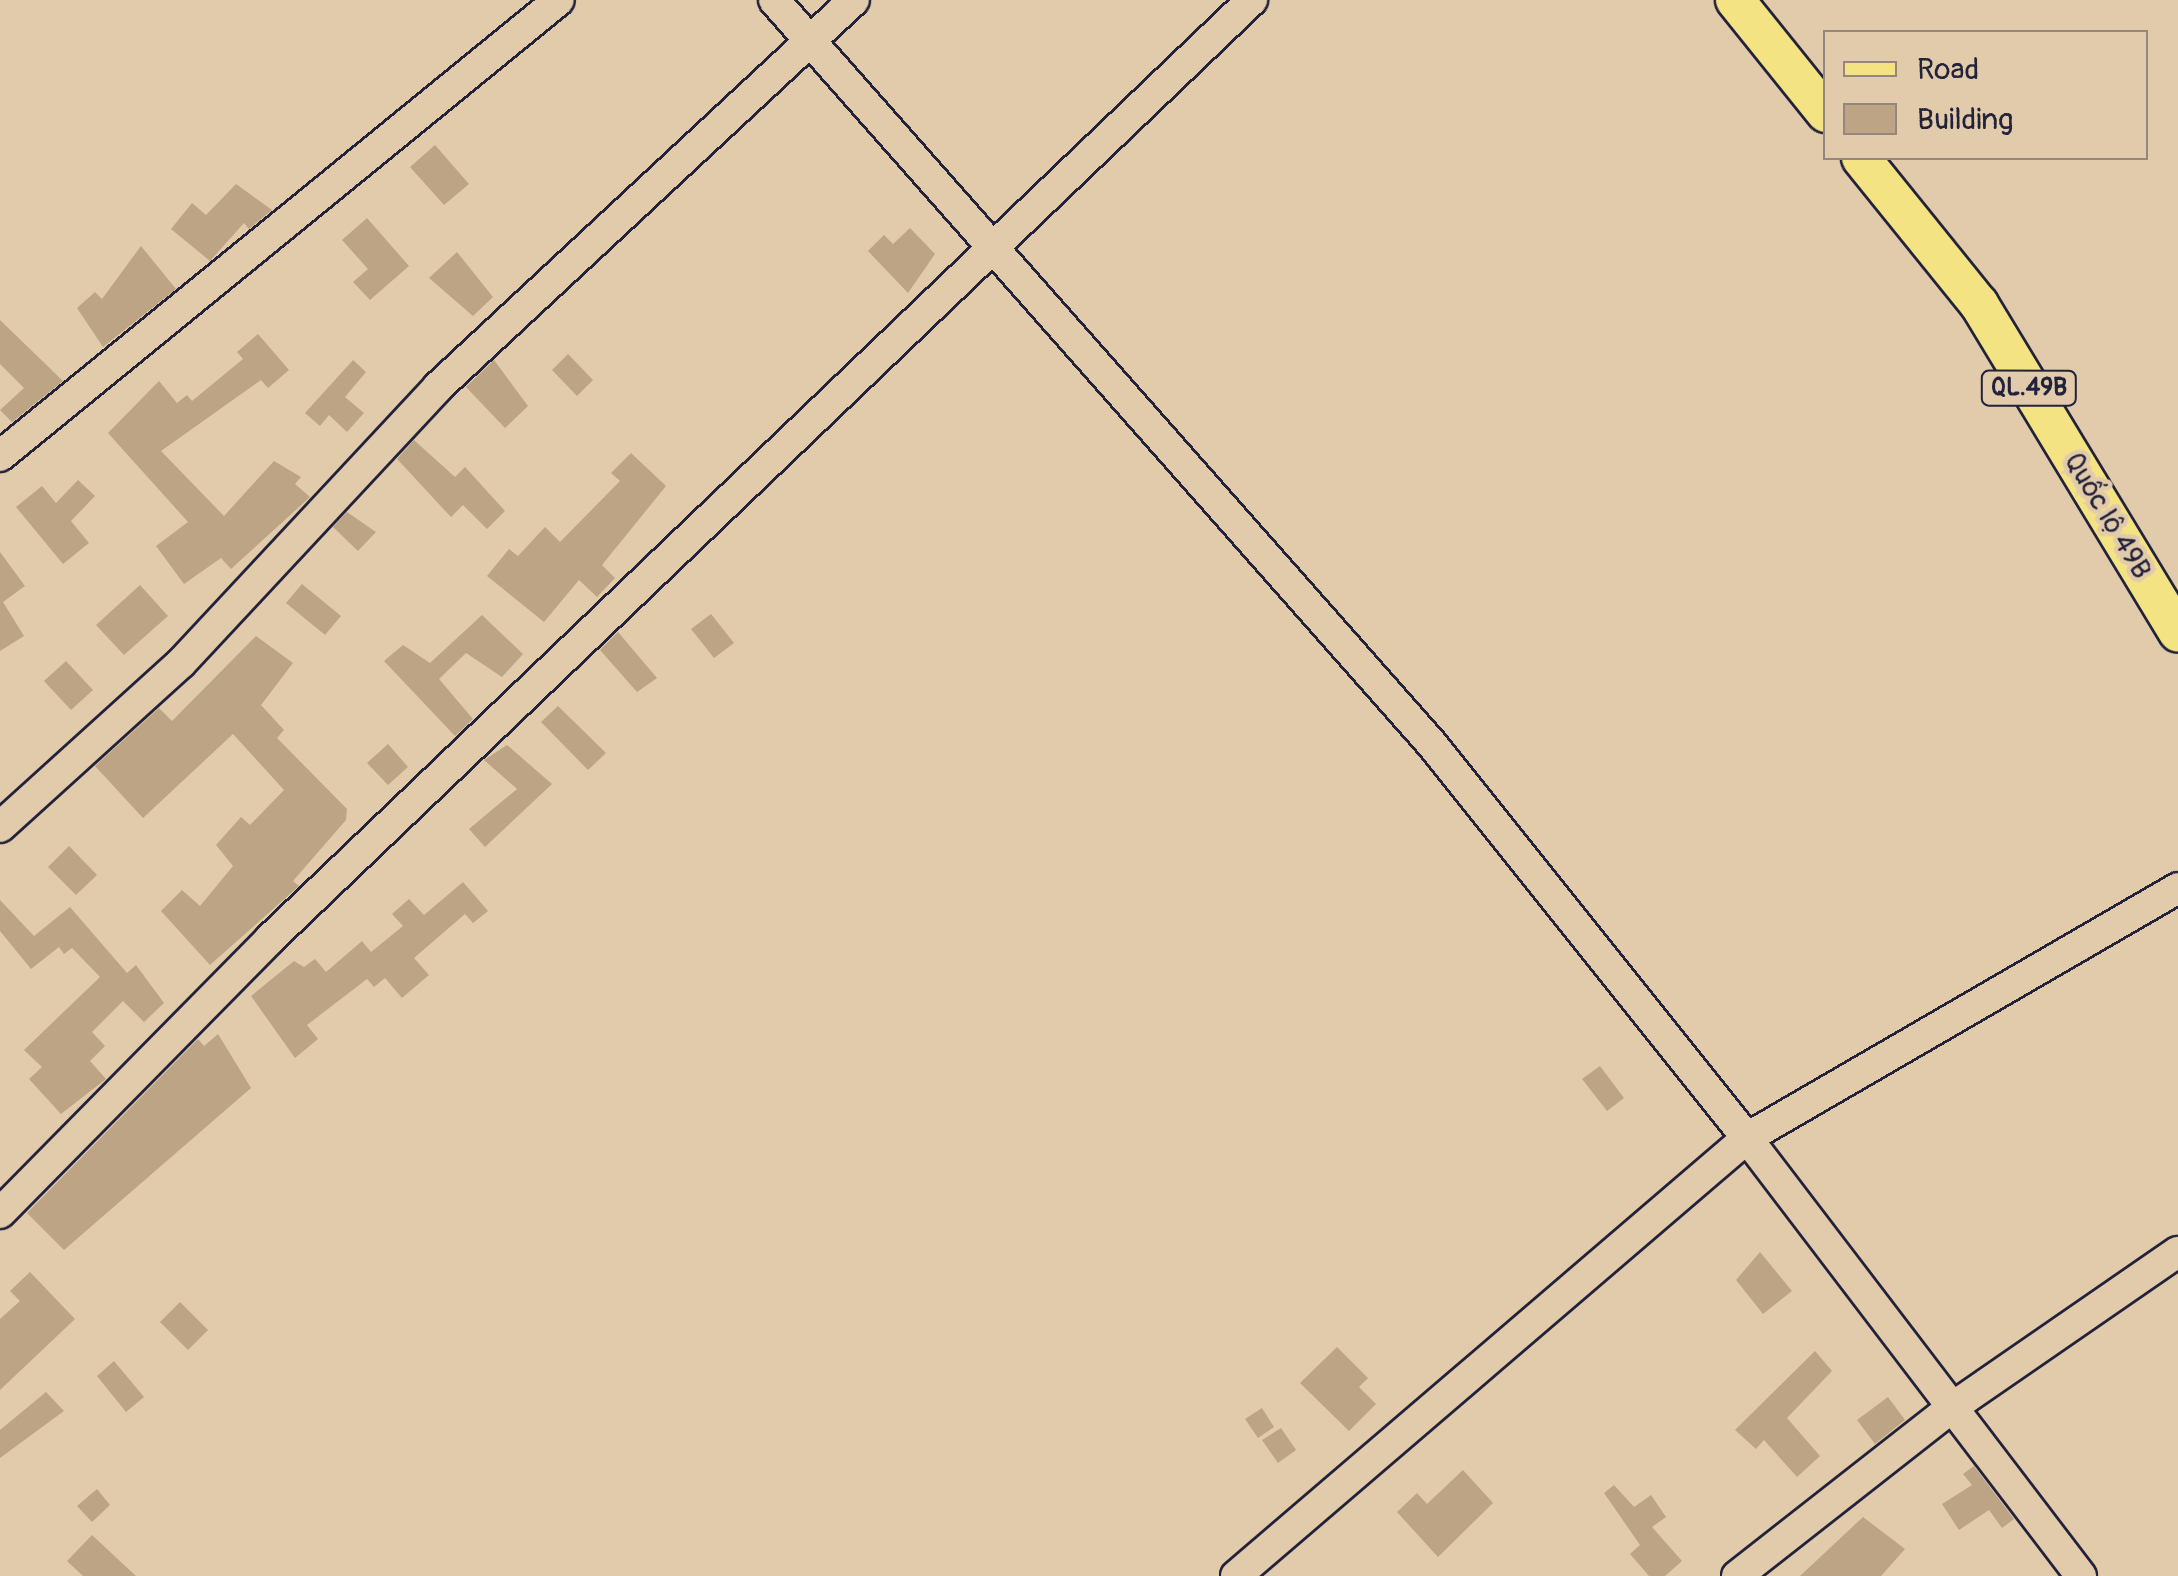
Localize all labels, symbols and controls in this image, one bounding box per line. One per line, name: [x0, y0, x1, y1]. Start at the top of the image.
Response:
legend: [1823, 30, 2148, 160]
text: Road: [1917, 51, 1979, 88]
text: Building: [1917, 101, 2013, 138]
road number: QL.49B: [1979, 368, 2079, 408]
street label: Quốc lộ 49B: [2056, 447, 2158, 585]

